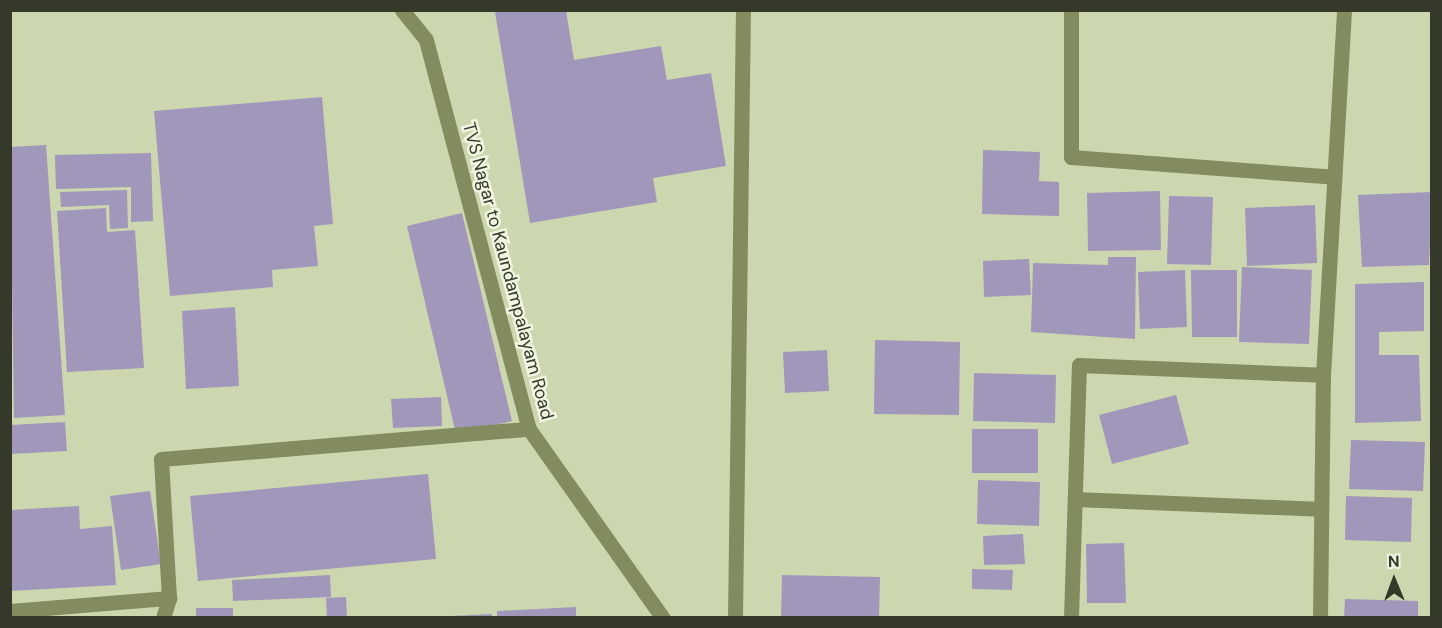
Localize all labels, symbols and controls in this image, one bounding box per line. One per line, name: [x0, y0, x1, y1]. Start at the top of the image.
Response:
street label: TVS Nagar to Kaundampalayam Road: [458, 120, 558, 422]
north arrow: [1364, 550, 1424, 610]
text: N: [1388, 551, 1400, 572]

